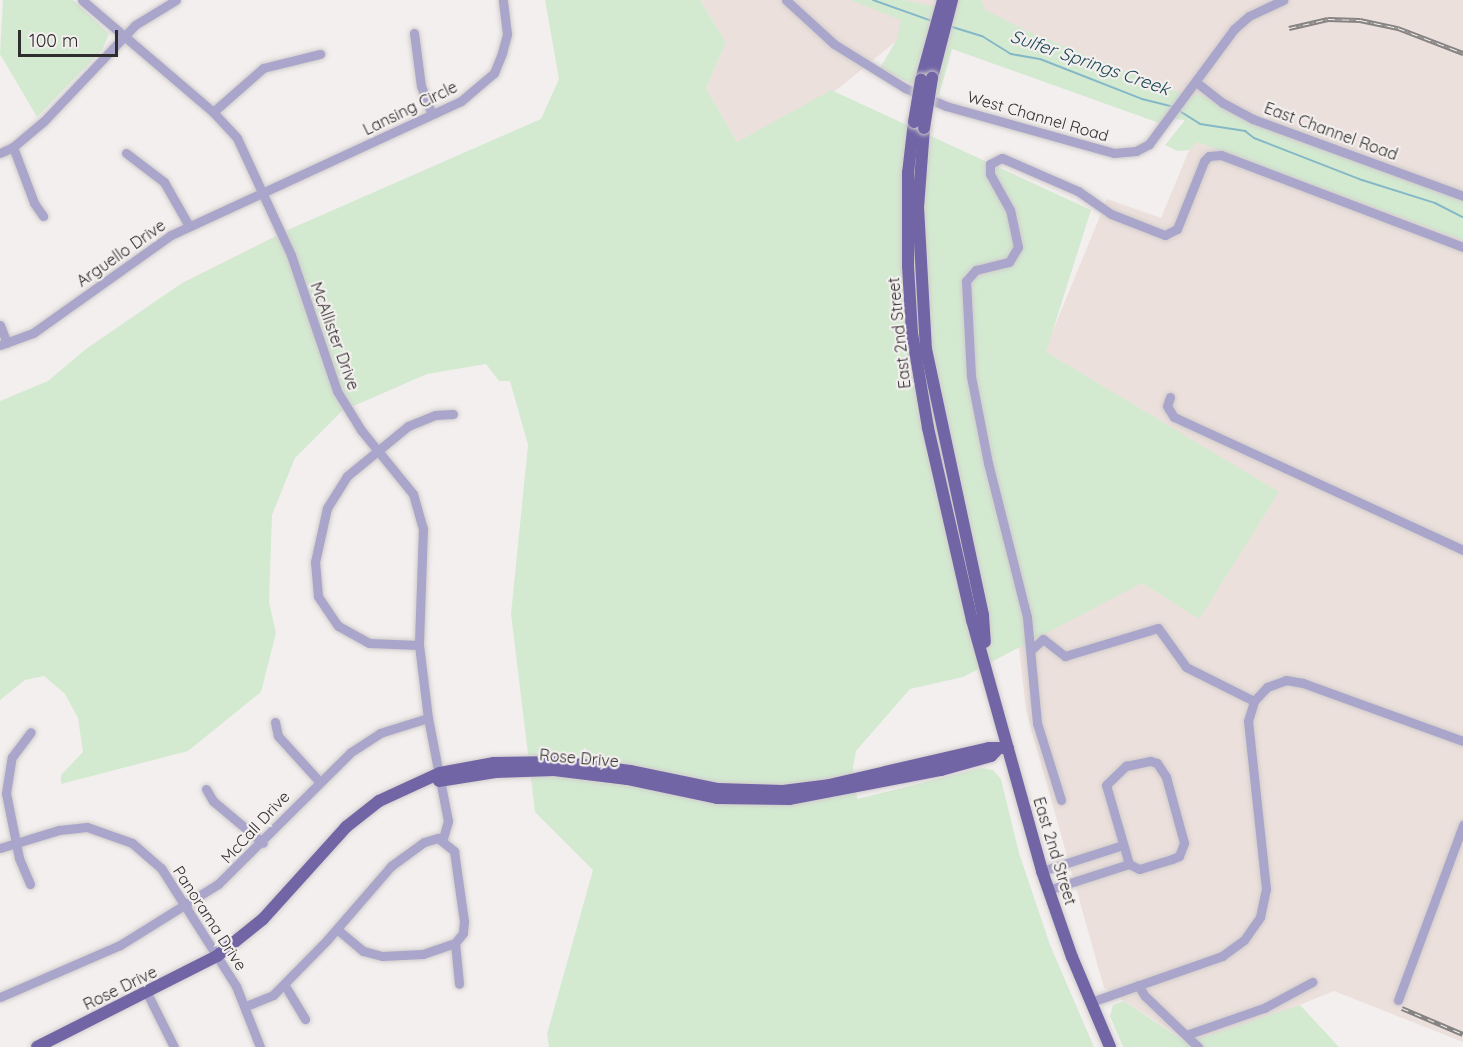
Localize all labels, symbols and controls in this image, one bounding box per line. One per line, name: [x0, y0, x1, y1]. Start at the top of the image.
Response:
scale bar: [21, 18, 122, 56]
water label: Sulfer Springs Creek: [1007, 26, 1173, 100]
text: 100 m: [29, 29, 78, 52]
street label: Lansing Circle: [360, 77, 460, 139]
street label: West Channel Road: [965, 87, 1111, 145]
street label: East Channel Road: [1262, 98, 1400, 164]
street label: Arguello Drive: [73, 215, 169, 291]
street label: East 2nd Street: [884, 276, 914, 390]
street label: McAllister Drive: [307, 279, 363, 393]
street label: Rose Drive: [538, 745, 620, 771]
street label: McCall Drive: [217, 787, 293, 867]
street label: East 2nd Street: [1029, 795, 1081, 907]
street label: Panorama Drive: [169, 862, 251, 974]
street label: Rose Drive: [80, 962, 160, 1014]

